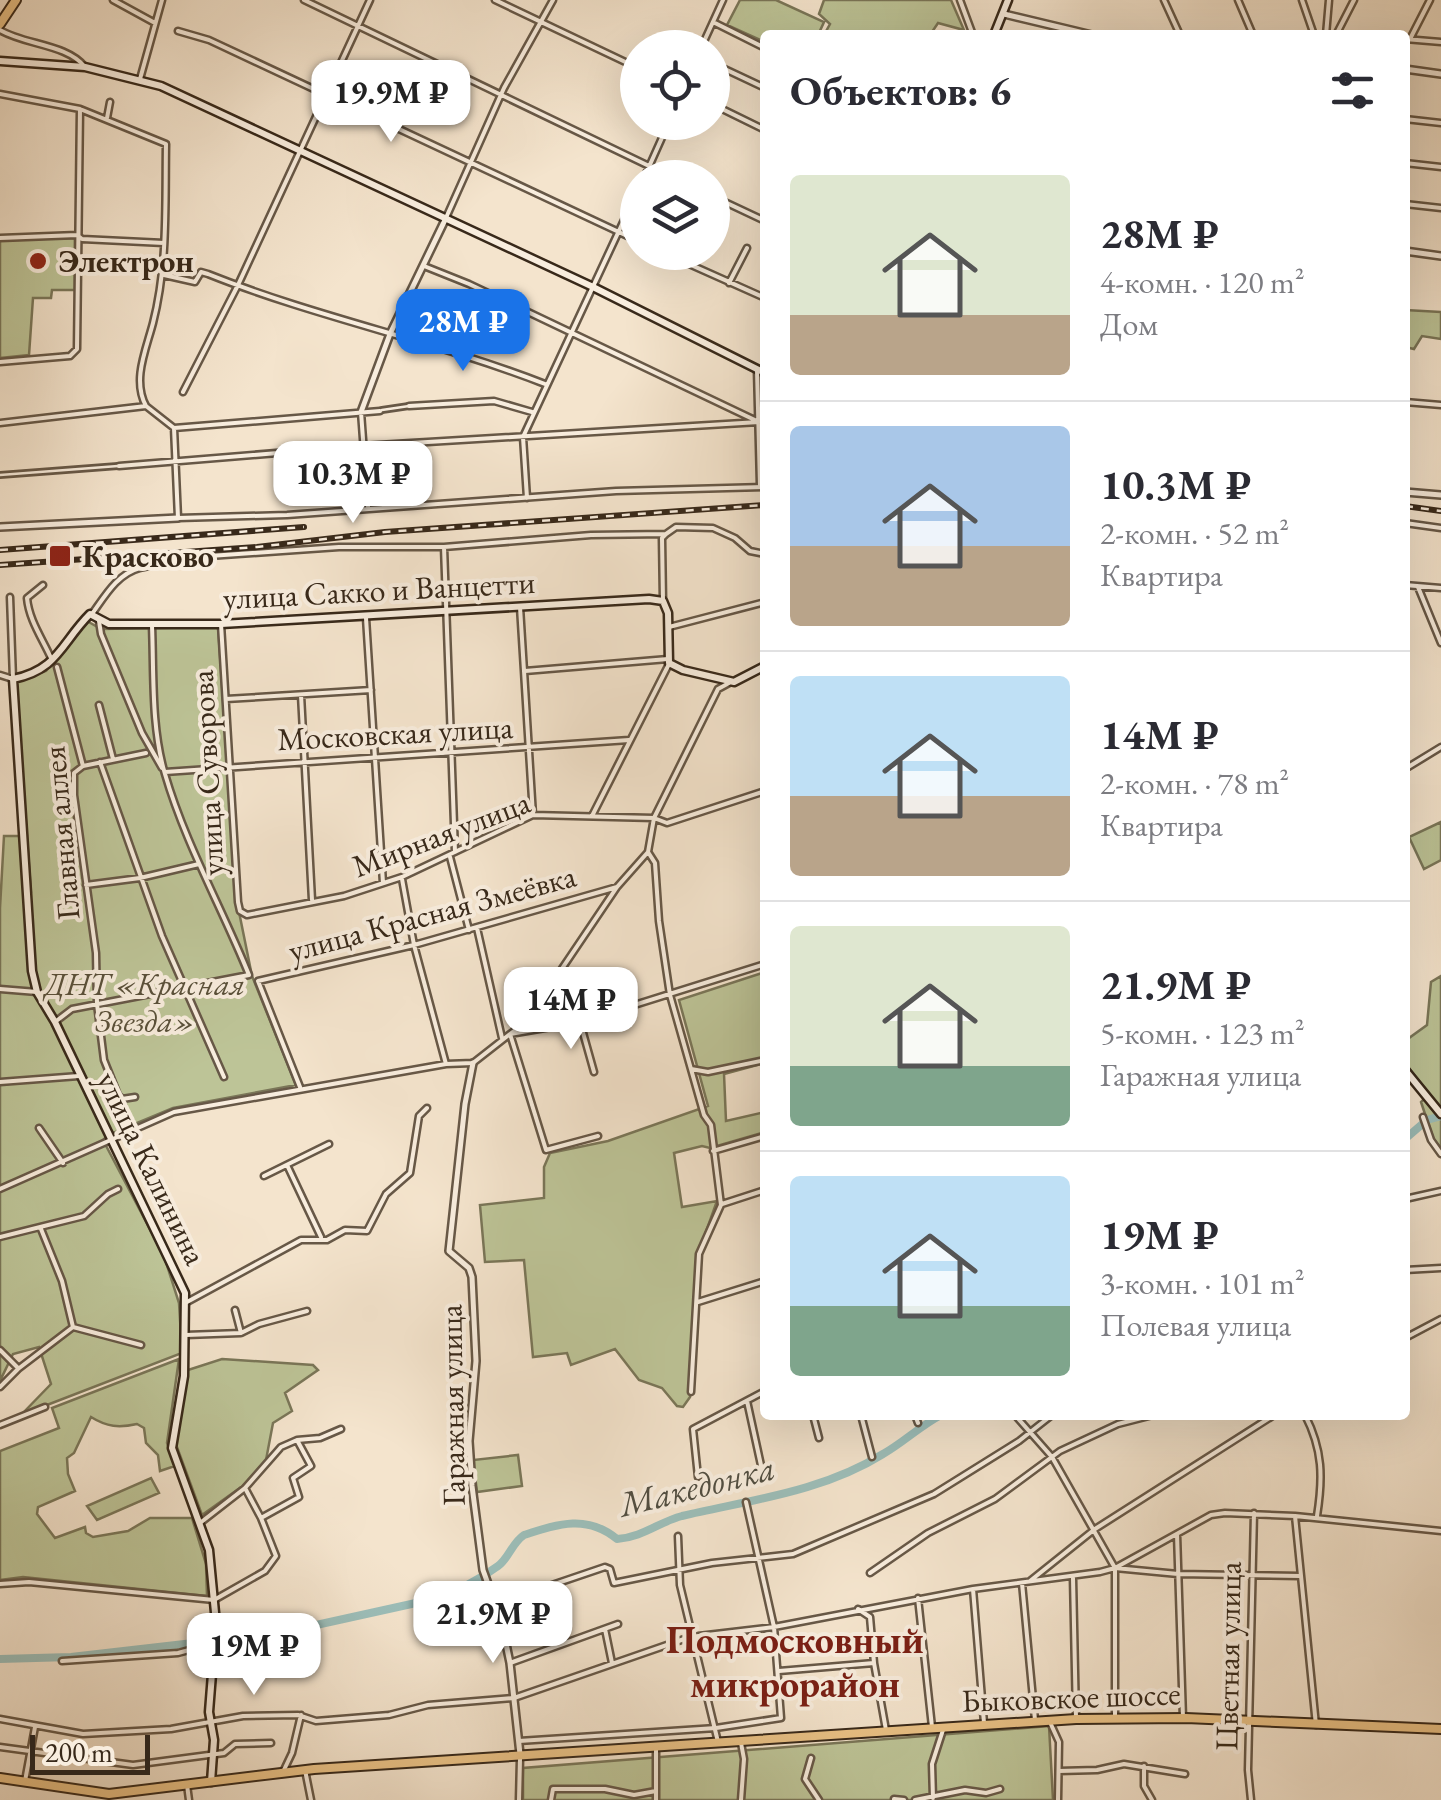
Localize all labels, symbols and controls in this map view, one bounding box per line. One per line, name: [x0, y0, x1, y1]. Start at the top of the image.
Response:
map controls: [620, 30, 730, 270]
button: locate: [620, 30, 730, 140]
pin: 19.9M ₽: [299, 60, 483, 145]
text: Объектов: 6: [790, 63, 1011, 118]
icon: filters: [1325, 63, 1380, 118]
text: 19.9M ₽: [333, 71, 449, 113]
button: layers: [620, 160, 730, 270]
text: 28M ₽: [1100, 206, 1219, 261]
icon: home: [870, 215, 990, 335]
place label: Электрон: [58, 240, 194, 282]
marker: Электрон: [27, 250, 49, 272]
text: 4-комн. · 120 m²: [1100, 261, 1305, 303]
pin: 28M ₽: [393, 289, 533, 374]
text: 28M ₽: [418, 300, 508, 342]
text: Дом: [1100, 303, 1158, 345]
pin: 10.3M ₽: [261, 441, 445, 526]
text: 10.3M ₽: [295, 452, 411, 494]
text: 10.3M ₽: [1100, 457, 1251, 512]
icon: home: [870, 466, 990, 586]
text: 2-комн. · 52 m²: [1100, 512, 1289, 554]
place label: Красково: [82, 535, 214, 577]
marker: Красково: [47, 543, 73, 569]
text: Квартира: [1100, 554, 1223, 596]
street label: улица Сакко и Ванцетти: [222, 561, 536, 619]
street label: улица Суворова: [181, 669, 233, 877]
street label: Московская улица: [276, 706, 514, 760]
text: 14M ₽: [1100, 707, 1219, 762]
icon: home: [870, 716, 990, 836]
street label: Главная аллея: [32, 744, 90, 922]
text: 2-комн. · 78 m²: [1100, 762, 1289, 804]
street label: Мирная улица: [346, 781, 536, 887]
text: Квартира: [1100, 804, 1223, 846]
street label: улица Красная Змеёвка: [284, 854, 581, 972]
text: 21.9M ₽: [1100, 957, 1251, 1012]
park label: ДНТ «Красная Звезда»: [42, 963, 245, 1042]
icon: home: [870, 966, 990, 1086]
pin: 14M ₽: [501, 967, 641, 1052]
text: 14M ₽: [526, 978, 616, 1020]
text: 5-комн. · 123 m²: [1100, 1012, 1305, 1054]
text: Гаражная улица: [1100, 1054, 1301, 1096]
street label: улица Калинина: [87, 1064, 217, 1272]
text: 19M ₽: [1100, 1207, 1219, 1262]
icon: home: [870, 1216, 990, 1336]
text: 3-комн. · 101 m²: [1100, 1262, 1305, 1304]
street label: Гаражная улица: [429, 1304, 475, 1506]
text: Полевая улица: [1100, 1304, 1291, 1346]
water label: Македонка: [612, 1444, 779, 1527]
street label: Цветная улица: [1205, 1561, 1251, 1751]
pin: 21.9M ₽: [401, 1581, 585, 1666]
text: 21.9M ₽: [435, 1592, 551, 1634]
pin: 19M ₽: [184, 1613, 324, 1698]
district label: Подмосковный микрорайон: [666, 1615, 924, 1708]
text: 19M ₽: [209, 1624, 299, 1666]
street label: Быковское шоссе: [961, 1672, 1181, 1722]
scale bar: [30, 1730, 150, 1774]
text: 200 m: [45, 1734, 113, 1770]

